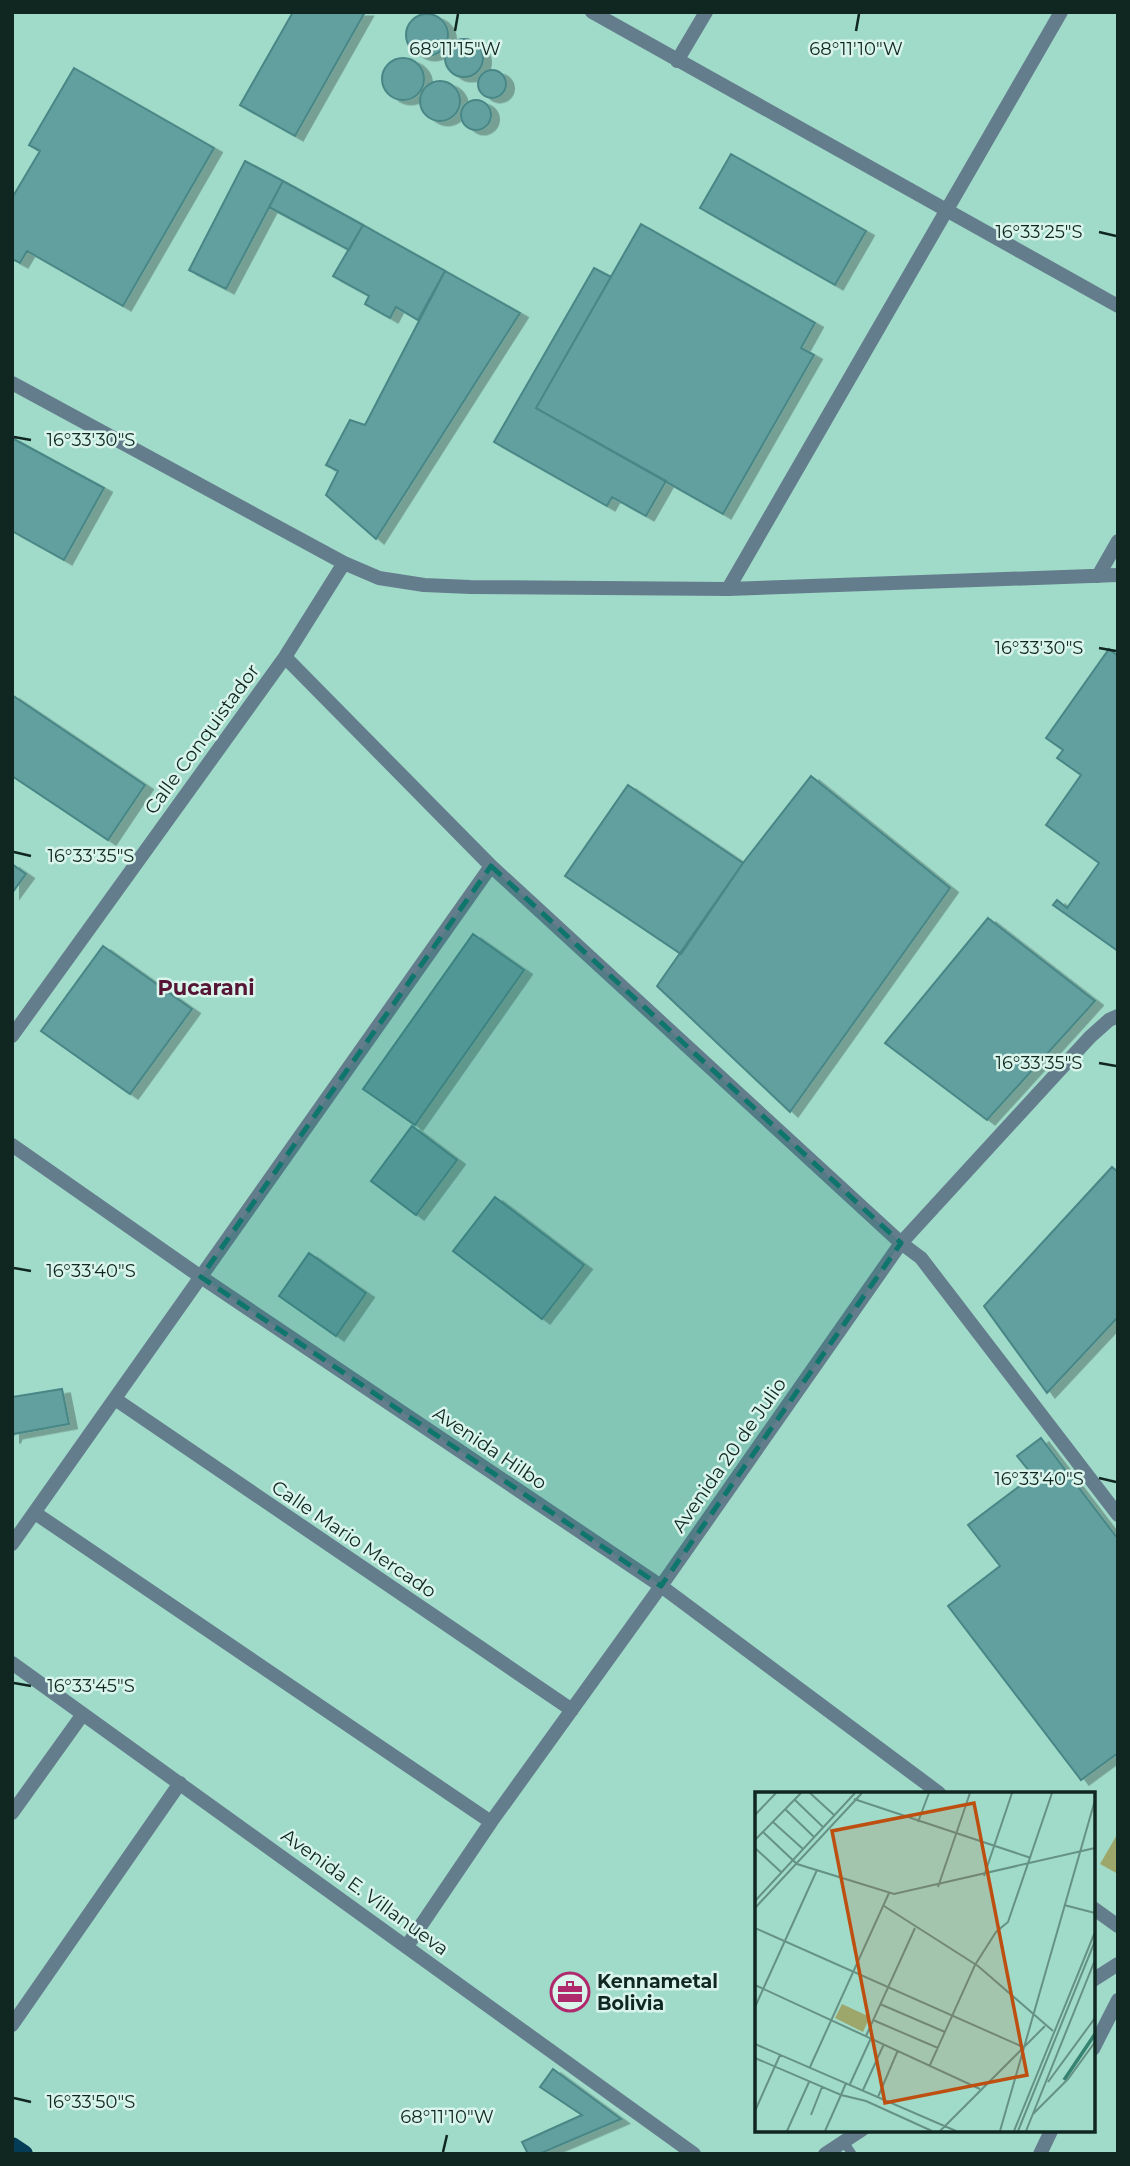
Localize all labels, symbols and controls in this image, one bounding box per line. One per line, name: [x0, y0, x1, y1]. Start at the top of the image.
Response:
text: 68°11'15"W: [409, 38, 501, 60]
text: 68°11'10"W: [809, 38, 903, 60]
text: 16°33'25"S: [995, 221, 1083, 243]
text: 16°33'30"S: [47, 429, 135, 451]
text: 16°33'30"S: [995, 637, 1083, 659]
street label: Calle Conquistador: [140, 659, 264, 819]
text: 16°33'35"S: [48, 845, 134, 867]
district label: Pucarani: [157, 975, 255, 1000]
text: 16°33'35"S: [996, 1052, 1082, 1074]
text: 16°33'40"S: [46, 1260, 136, 1282]
street label: Avenida 20 de Julio: [667, 1373, 791, 1537]
street label: Avenida Hilbo: [429, 1402, 551, 1495]
text: 16°33'40"S: [994, 1468, 1084, 1490]
street label: Calle Mario Mercado: [267, 1475, 441, 1603]
text: 16°33'45"S: [47, 1675, 135, 1697]
inset map: [755, 1792, 1095, 2131]
street label: Avenida E. Villanueva: [277, 1824, 453, 1960]
place label: Kennametal Bolivia: [597, 1970, 718, 2015]
office icon: Kennametal Bolivia: [549, 1971, 591, 2013]
text: 16°33'50"S: [47, 2091, 135, 2113]
text: 68°11'10"W: [400, 2106, 494, 2128]

